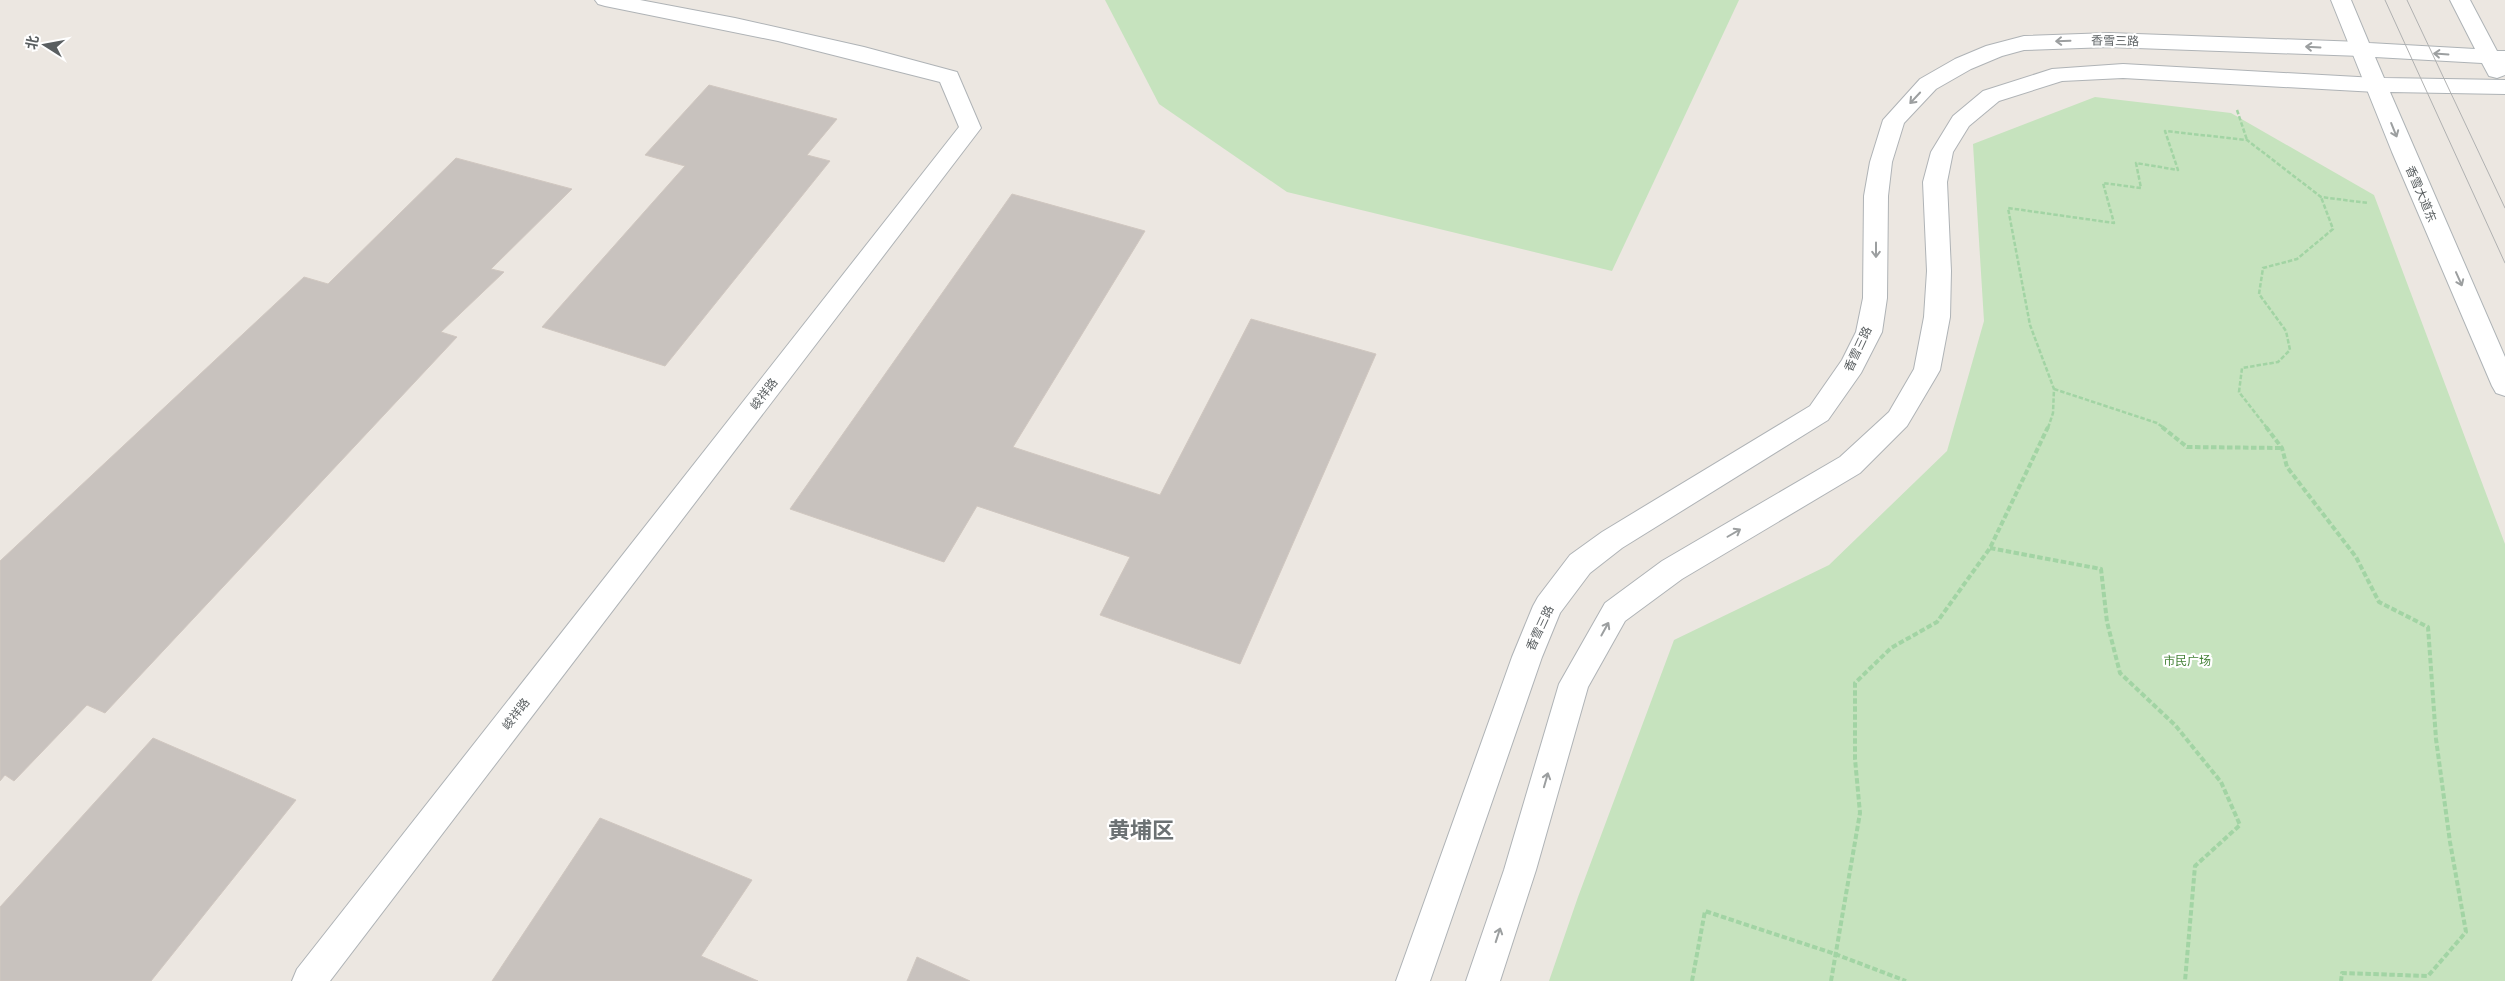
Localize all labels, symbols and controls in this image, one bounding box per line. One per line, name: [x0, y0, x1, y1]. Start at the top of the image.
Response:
north arrow: [20, 20, 70, 70]
text: 北: [23, 34, 41, 51]
street label: 香雪三路: [2091, 34, 2139, 48]
one-way arrow: [2055, 36, 2071, 45]
one-way arrow: [2305, 43, 2321, 52]
one-way arrow: [2434, 50, 2450, 59]
one-way arrow: [1909, 92, 1921, 104]
one-way arrow: [2390, 122, 2400, 137]
street label: 香雪大道东: [2403, 164, 2439, 224]
one-way arrow: [1871, 241, 1881, 257]
one-way arrow: [2454, 271, 2464, 286]
street label: 香雪三路: [1842, 324, 1874, 374]
street label: 峻祥路: [747, 376, 781, 412]
one-way arrow: [1726, 528, 1740, 538]
street label: 香雪三路: [1524, 603, 1556, 653]
one-way arrow: [1600, 622, 1610, 637]
park label: 市民广场: [2163, 654, 2211, 668]
street label: 峻祥路: [499, 696, 533, 732]
one-way arrow: [1542, 772, 1552, 788]
district label: 黄埔区: [1108, 818, 1174, 843]
one-way arrow: [1494, 927, 1503, 943]

